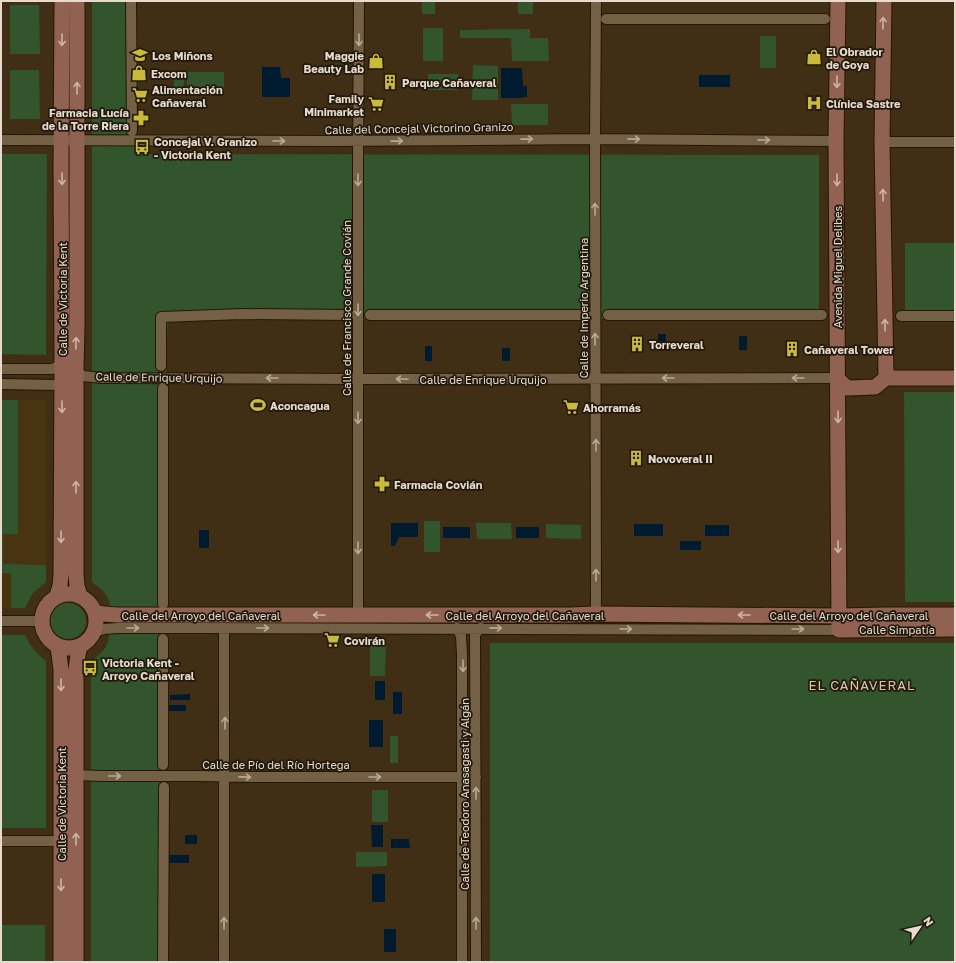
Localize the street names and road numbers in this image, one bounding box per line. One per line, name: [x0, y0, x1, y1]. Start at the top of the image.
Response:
street label: Calle del Concejal Victorino Granizo: [325, 120, 514, 136]
street label: Avenida Miguel Delibes: [831, 206, 844, 328]
street label: Calle de Francisco Grande Covián: [340, 220, 353, 396]
street label: Calle de Imperio Argentina: [577, 238, 590, 378]
street label: Calle de Victoria Kent: [56, 242, 69, 356]
street label: Calle de Enrique Urquijo: [95, 369, 223, 385]
street label: Calle de Enrique Urquijo: [419, 373, 547, 386]
street label: Calle del Arroyo del Cañaveral: [122, 609, 281, 622]
street label: Calle del Arroyo del Cañaveral: [446, 609, 605, 622]
street label: Calle del Arroyo del Cañaveral: [770, 609, 929, 622]
street label: Calle Simpatía: [859, 623, 935, 636]
street label: Calle de Teodoro Anasagasti y Algán: [458, 698, 471, 890]
street label: Calle de Victoria Kent: [55, 747, 68, 861]
street label: Calle de Pío del Río Hortega: [202, 758, 350, 771]

